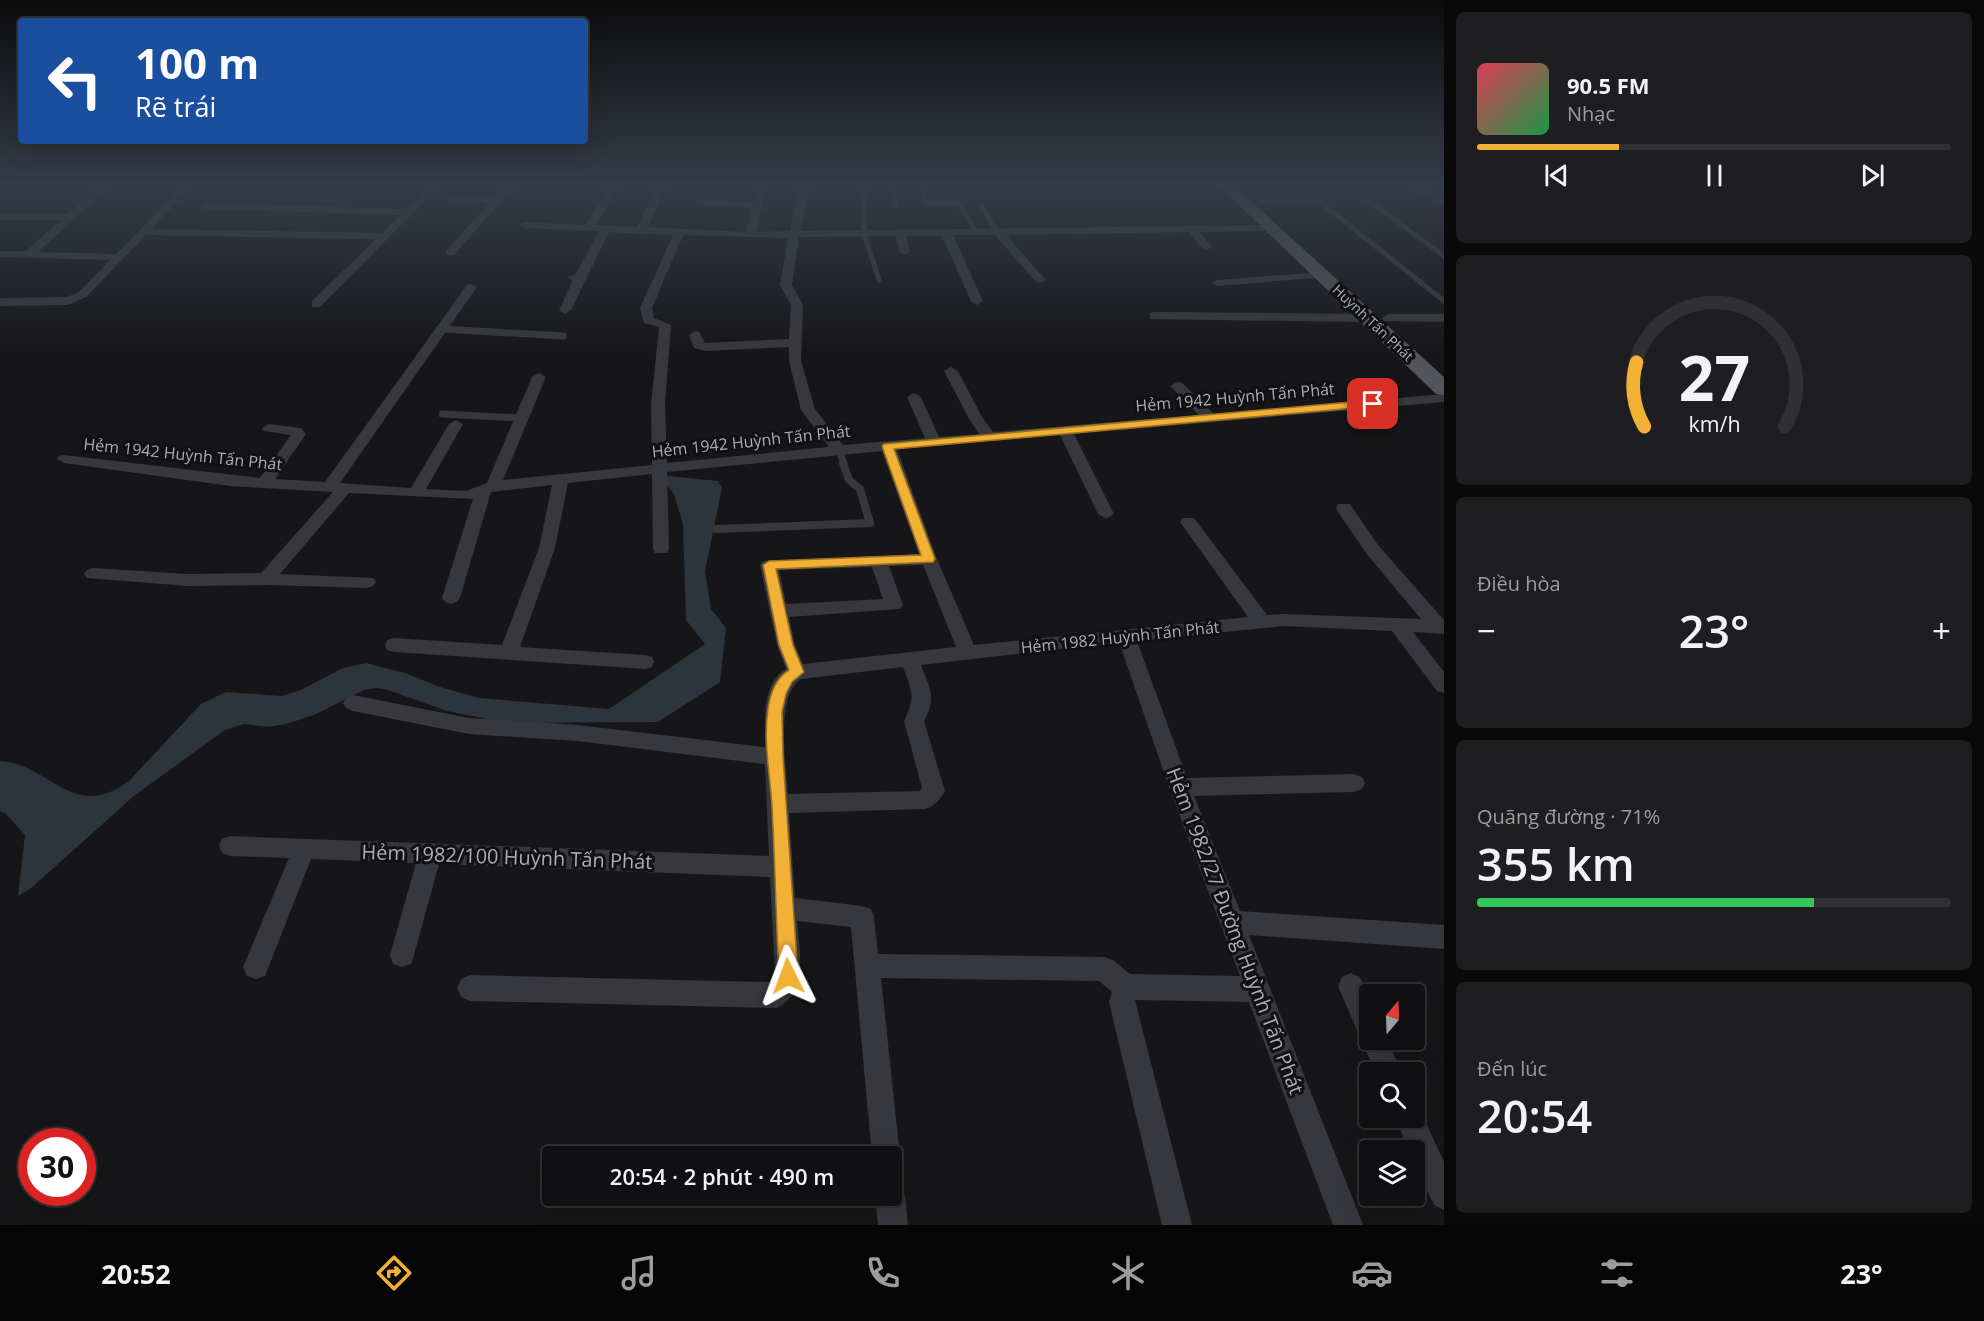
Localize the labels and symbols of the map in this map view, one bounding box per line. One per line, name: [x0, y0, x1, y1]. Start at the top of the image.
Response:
street label: Huỳnh Tấn Phát: [1329, 280, 1418, 365]
street label: Hẻm 1942 Huỳnh Tấn Phát: [1135, 377, 1336, 417]
pin: [1347, 378, 1398, 429]
street label: Hẻm 1942 Huỳnh Tấn Phát: [651, 420, 852, 462]
street label: Hẻm 1942 Huỳnh Tấn Phát: [83, 433, 284, 475]
street label: Hẻm 1982 Huỳnh Tấn Phát: [1020, 616, 1221, 658]
street label: Hẻm 1982/27 Đường Huỳnh Tấn Phát: [1161, 764, 1310, 1098]
street label: Hẻm 1982/100 Huỳnh Tấn Phát: [361, 838, 653, 875]
position arrow: [756, 944, 820, 1008]
north arrow: [1359, 984, 1425, 1050]
speed limit sign: 30: [18, 1128, 96, 1206]

